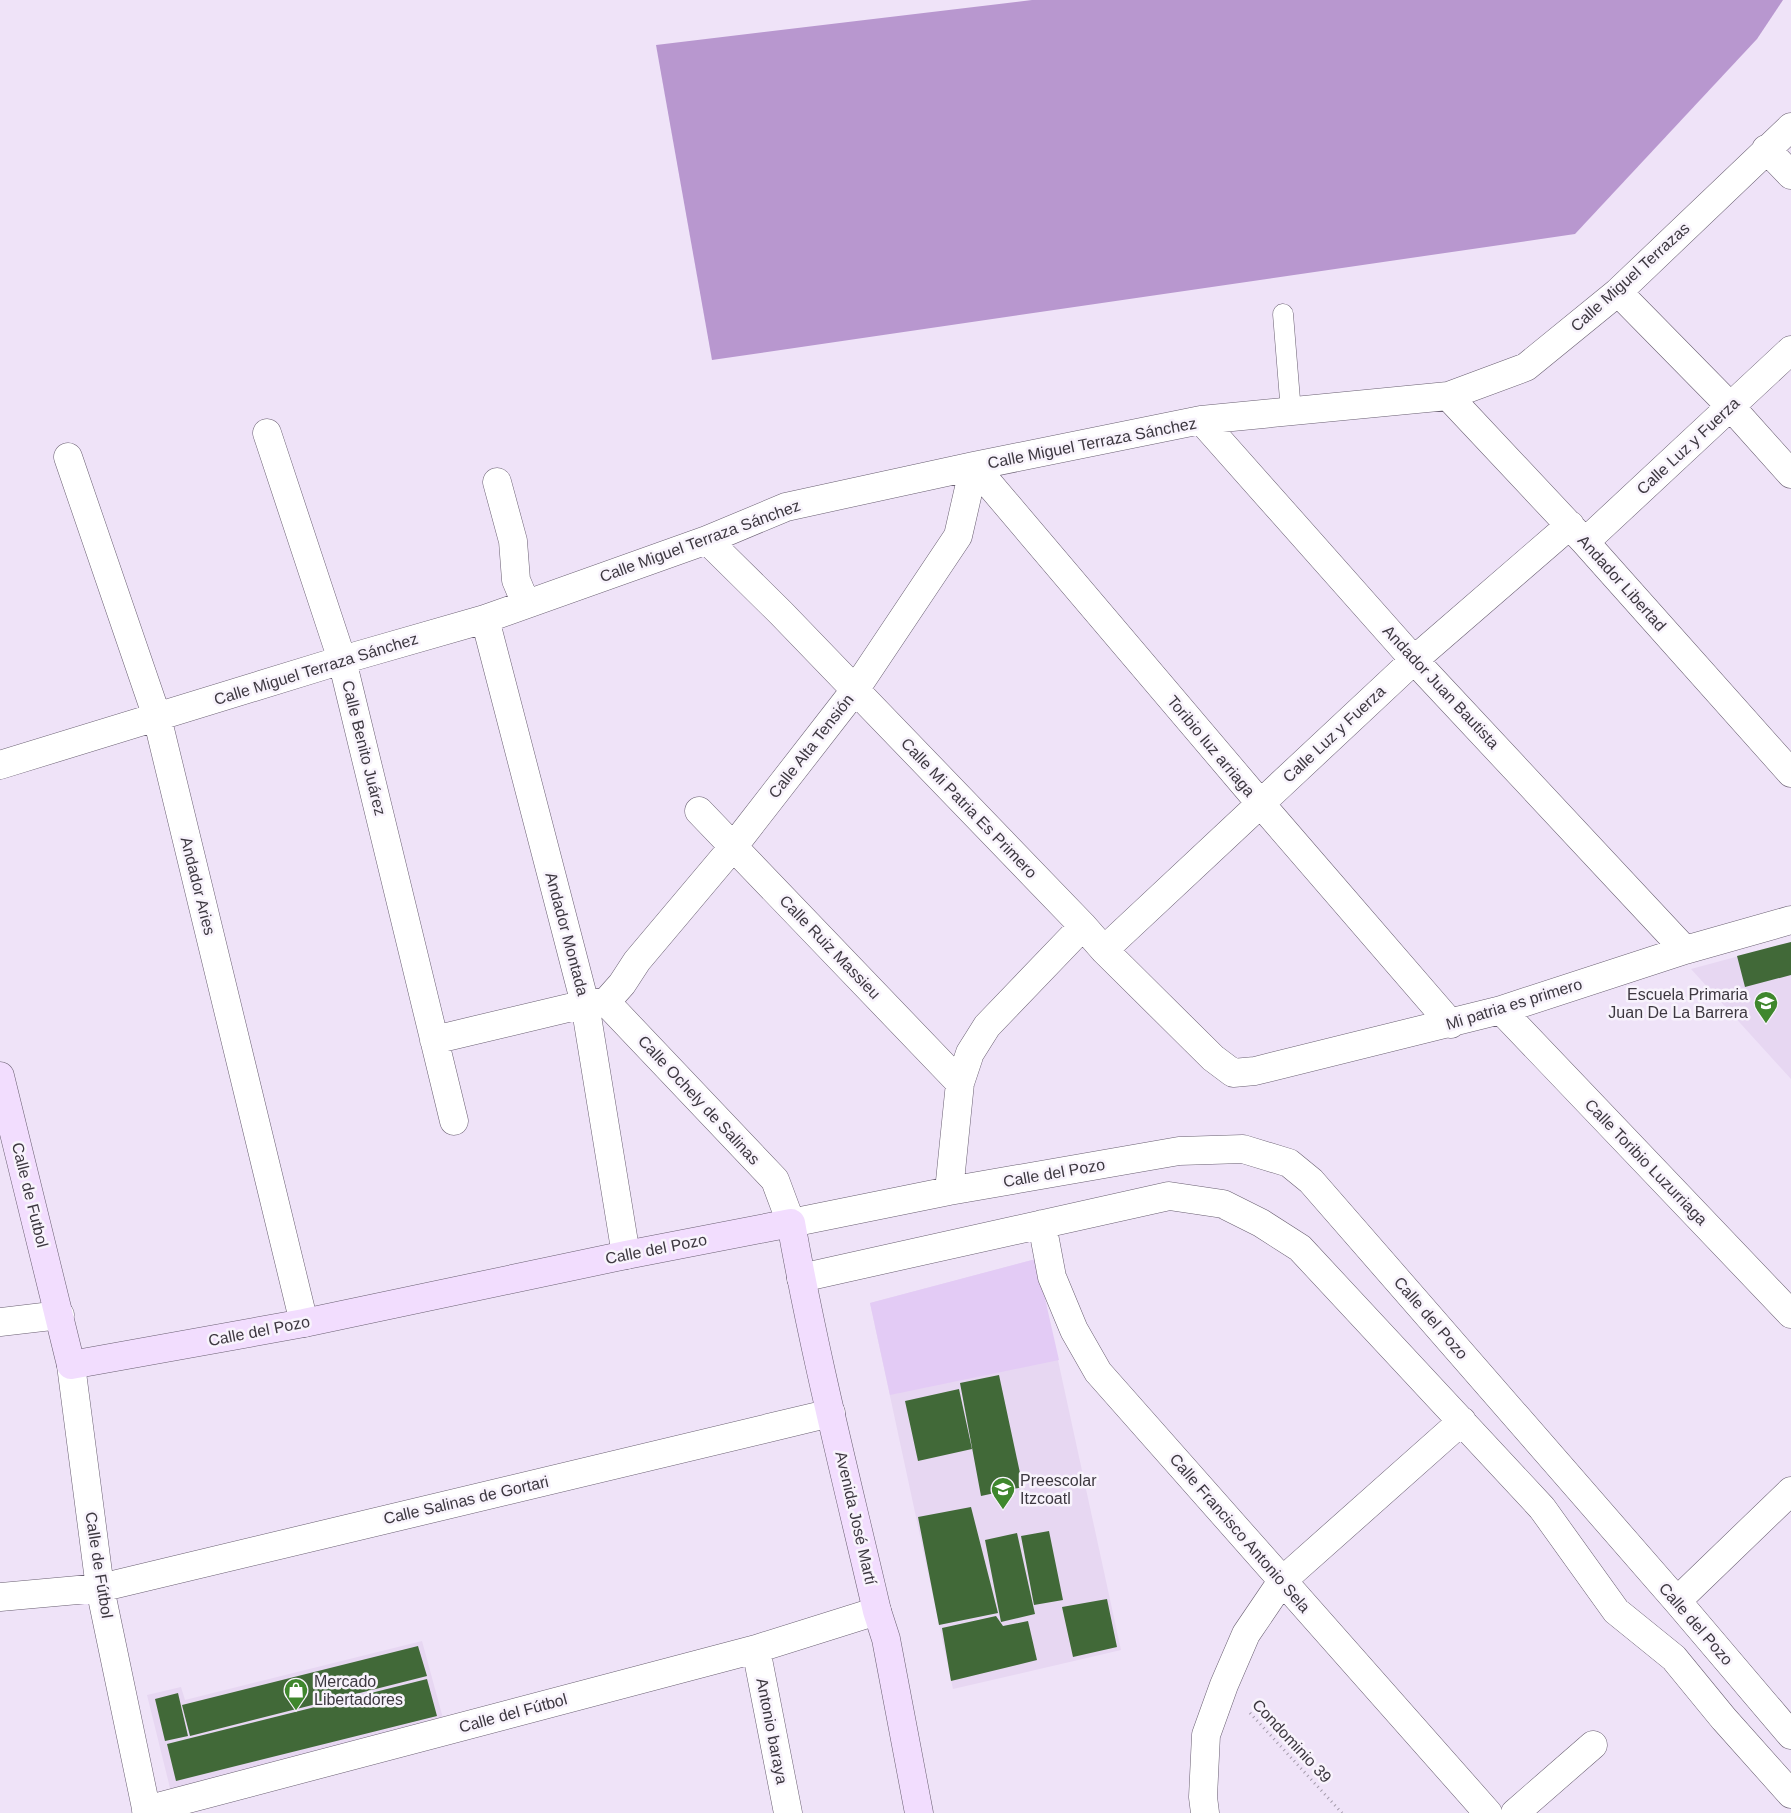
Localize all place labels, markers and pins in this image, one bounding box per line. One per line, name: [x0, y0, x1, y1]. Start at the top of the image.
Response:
place label: Escuela Primaria Juan De La Barrera: [1608, 986, 1748, 1021]
school or university icon: Escuela Primaria Juan De La Barrera: [1753, 990, 1779, 1024]
place label: Preescolar Itzcoatl: [1020, 1472, 1097, 1507]
school or university icon: Preescolar Itzcoatl: [990, 1476, 1016, 1510]
place label: Mercado Libertadores: [314, 1673, 403, 1708]
shop icon: Mercado Libertadores: [283, 1677, 309, 1711]

